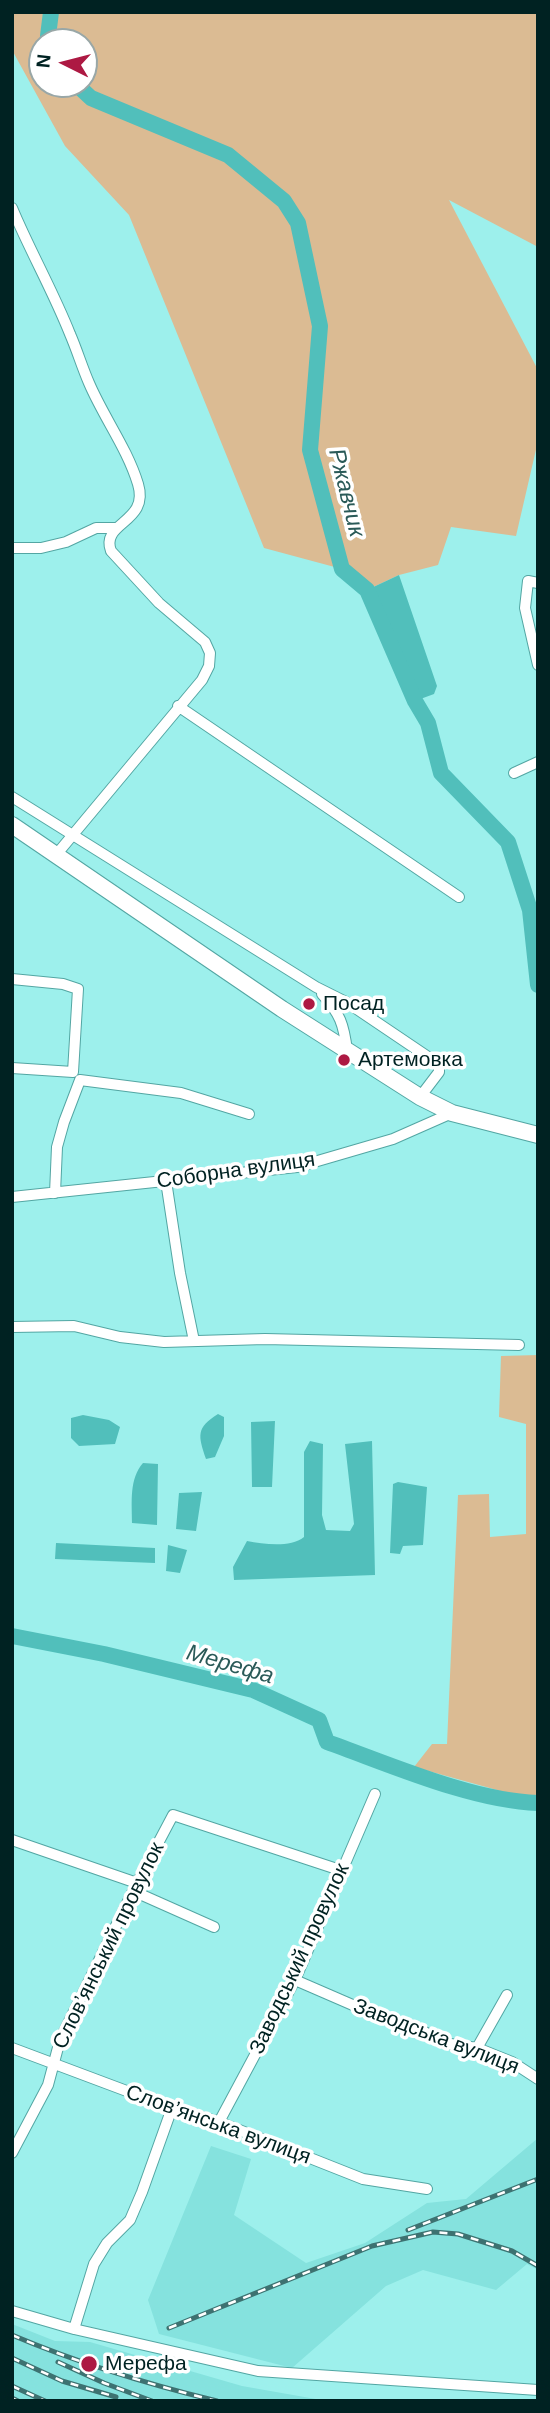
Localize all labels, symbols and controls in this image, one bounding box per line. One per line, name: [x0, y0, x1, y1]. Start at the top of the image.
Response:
north arrow: [28, 28, 98, 98]
text: N: [32, 53, 55, 69]
water label: Ржавчик: [322, 446, 370, 540]
place label: Посад: [323, 991, 384, 1017]
marker: Посад: [301, 996, 317, 1012]
place label: Артемовка: [358, 1047, 463, 1073]
marker: Артемовка: [336, 1052, 352, 1068]
street label: Соборна вулиця: [155, 1147, 317, 1195]
water label: Мерефа: [183, 1639, 277, 1691]
street label: Слов’янський провулок: [48, 1839, 170, 2053]
street label: Заводський провулок: [245, 1860, 355, 2058]
street label: Заводська вулиця: [350, 1994, 522, 2080]
street label: Слов’янська вулиця: [122, 2080, 314, 2170]
place label: Мерефа: [105, 2351, 187, 2377]
marker: Мерефа: [79, 2354, 99, 2374]

